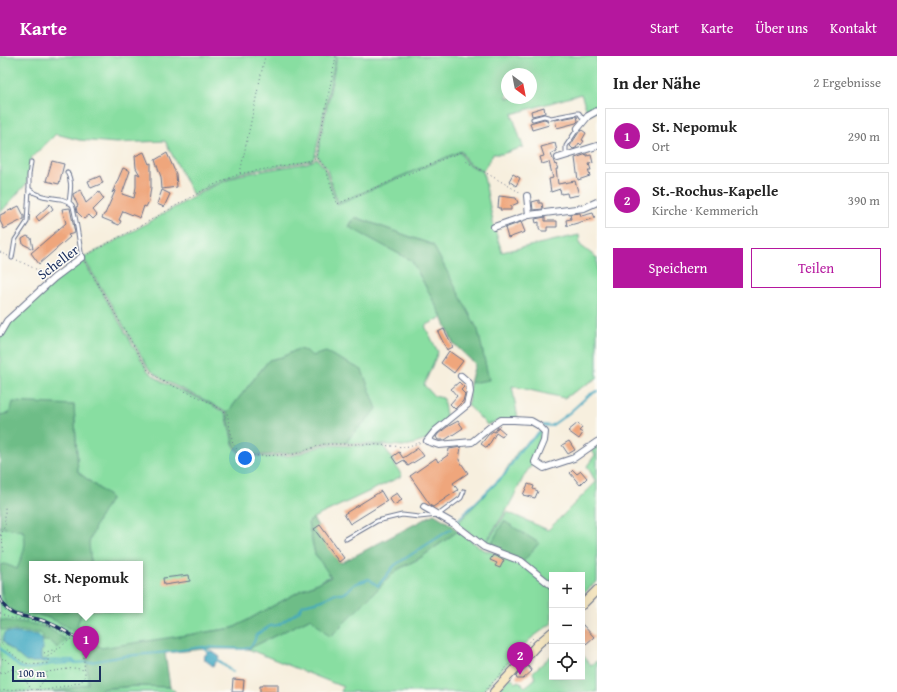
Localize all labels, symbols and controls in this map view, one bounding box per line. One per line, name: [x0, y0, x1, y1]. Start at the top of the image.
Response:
text: Karte: [20, 14, 67, 42]
text: Start: [650, 18, 679, 38]
text: Karte: [701, 18, 733, 38]
text: Über uns: [755, 18, 808, 38]
text: Kontakt: [830, 18, 877, 38]
north arrow: [501, 68, 537, 104]
text: In der Nähe: [613, 70, 701, 95]
text: 2 Ergebnisse: [813, 73, 881, 92]
text: St. Nepomuk: [652, 116, 737, 137]
text: 1: [624, 127, 630, 146]
text: 290 m: [848, 127, 880, 146]
text: Ort: [652, 137, 670, 156]
text: St.-Rochus-Kapelle: [652, 180, 778, 201]
text: 2: [624, 191, 630, 210]
text: 390 m: [848, 191, 880, 210]
text: Kirche · Kemmerich: [652, 201, 758, 220]
street label: Scheller: [33, 240, 83, 284]
button: Speichern: [613, 248, 743, 288]
button: Teilen: [751, 248, 881, 288]
your location: [235, 448, 255, 468]
popup: [29, 561, 143, 613]
text: St. Nepomuk: [44, 567, 129, 588]
map controls: [549, 572, 585, 680]
button: +: [549, 572, 585, 608]
text: Ort: [44, 588, 61, 607]
button: −: [549, 608, 585, 644]
pin: 1: [73, 626, 99, 659]
pin: 2: [507, 642, 533, 675]
button: locate: [549, 644, 585, 680]
scale bar: [12, 664, 101, 683]
text: 100 m: [18, 665, 45, 681]

